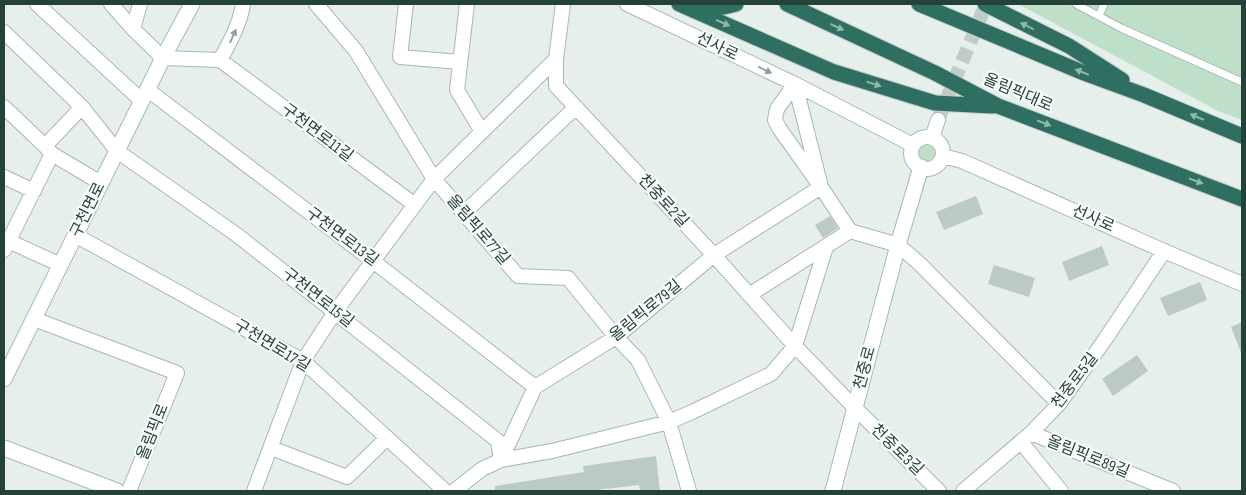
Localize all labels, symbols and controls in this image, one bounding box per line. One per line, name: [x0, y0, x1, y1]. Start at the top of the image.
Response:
one-way arrow: [716, 20, 730, 28]
one-way arrow: [1020, 21, 1035, 30]
one-way arrow: [830, 23, 845, 32]
one-way arrow: [229, 29, 237, 43]
street label: 선사로: [693, 29, 741, 65]
one-way arrow: [758, 66, 773, 74]
one-way arrow: [1075, 68, 1089, 76]
street label: 올림픽대로: [980, 70, 1056, 116]
one-way arrow: [866, 80, 881, 88]
street label: 구천면로11길: [277, 100, 357, 166]
one-way arrow: [1190, 112, 1204, 120]
one-way arrow: [1037, 120, 1051, 128]
street label: 천중로2길: [634, 171, 692, 231]
one-way arrow: [1188, 178, 1203, 185]
street label: 구천면로: [67, 179, 110, 241]
street label: 올림픽로77길: [442, 191, 514, 269]
street label: 선사로: [1069, 201, 1117, 237]
street label: 구천면로13길: [302, 204, 382, 270]
street label: 구천면로15길: [278, 264, 358, 332]
street label: 올림픽로79길: [606, 276, 686, 346]
street label: 구천면로17길: [230, 316, 314, 376]
street label: 천중로: [850, 344, 880, 392]
street label: 천중로5길: [1048, 349, 1102, 413]
street label: 올림픽로: [133, 401, 173, 463]
street label: 천중로3길: [867, 420, 927, 480]
street label: 올림픽로89길: [1044, 432, 1132, 482]

